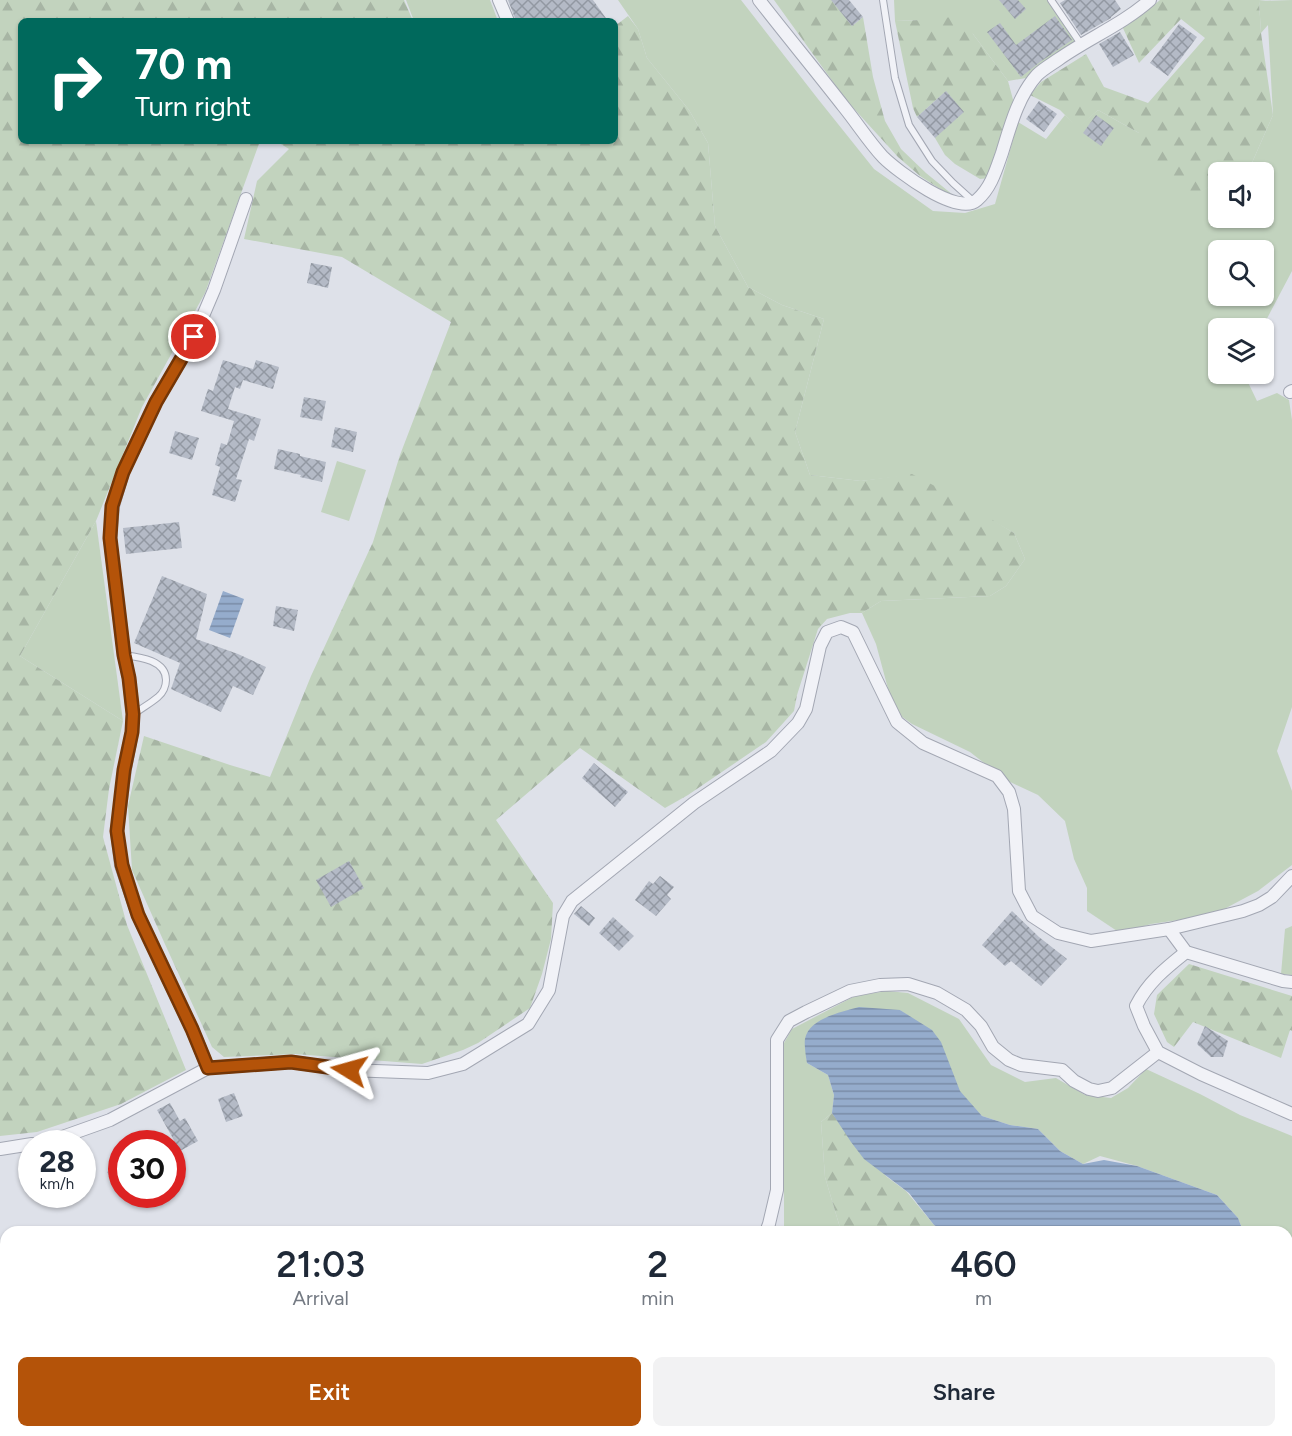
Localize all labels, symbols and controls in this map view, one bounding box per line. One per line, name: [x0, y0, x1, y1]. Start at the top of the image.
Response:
text: 70 m: [135, 39, 232, 90]
icon: right: [36, 42, 114, 120]
text: Turn right: [135, 90, 251, 123]
map controls: [1208, 162, 1274, 384]
button: sound: [1208, 162, 1274, 228]
button: search: [1208, 240, 1274, 306]
pin: [168, 311, 219, 362]
button: layers: [1208, 318, 1274, 384]
icon: arrive: [177, 320, 210, 353]
position arrow: [317, 1038, 381, 1102]
speed limit sign: 30: [108, 1130, 186, 1208]
text: 28: [39, 1143, 75, 1180]
text: km/h: [40, 1175, 74, 1193]
text: 21:03: [276, 1243, 365, 1286]
text: 2: [647, 1243, 668, 1286]
text: 460: [950, 1243, 1017, 1286]
text: Arrival: [292, 1286, 349, 1310]
text: min: [641, 1286, 674, 1310]
text: m: [975, 1286, 992, 1310]
button: Exit: [18, 1357, 641, 1426]
button: Share: [653, 1357, 1275, 1426]

